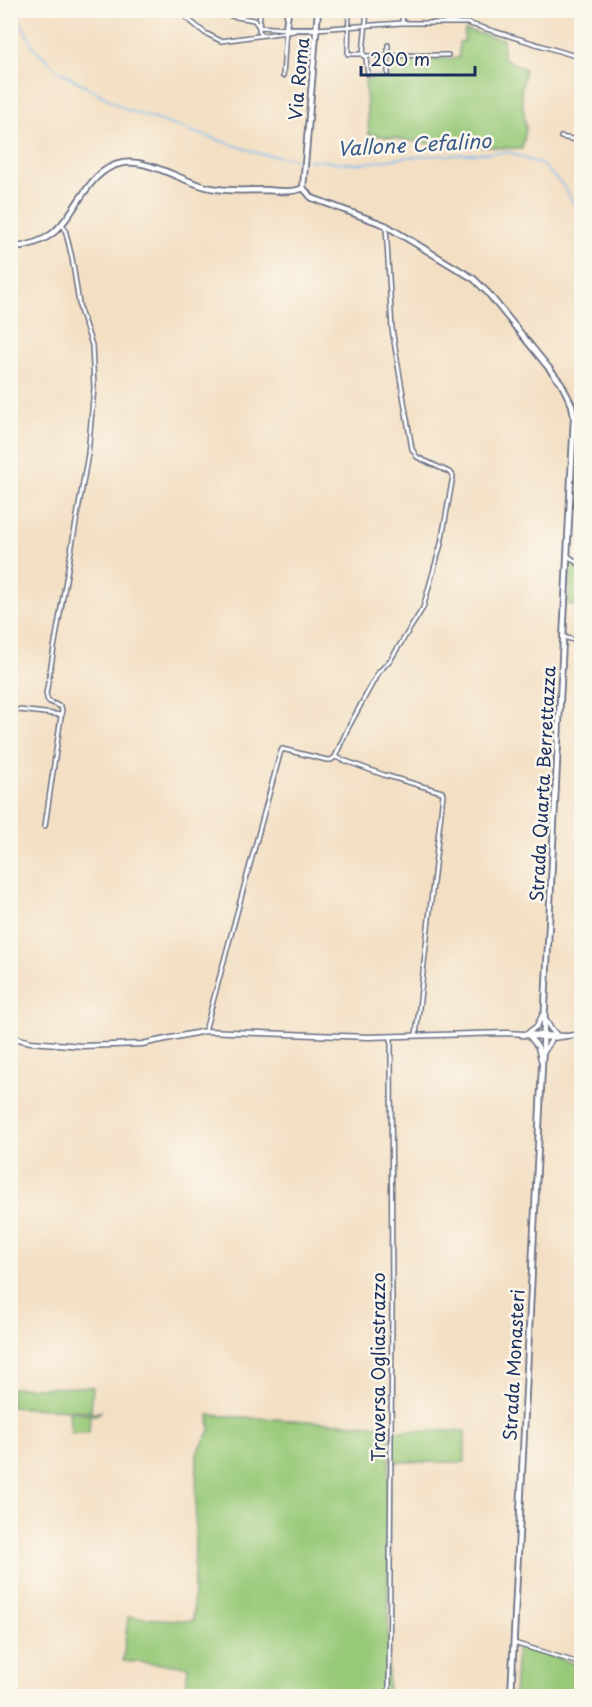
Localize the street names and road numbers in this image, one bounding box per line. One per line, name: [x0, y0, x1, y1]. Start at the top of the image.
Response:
street label: Via Roma: [281, 36, 315, 122]
street label: Strada Quarta Berrettazza: [522, 665, 562, 903]
street label: Traversa Ogliastrazzo: [364, 1272, 391, 1462]
street label: Strada Monasteri: [496, 1288, 530, 1442]

